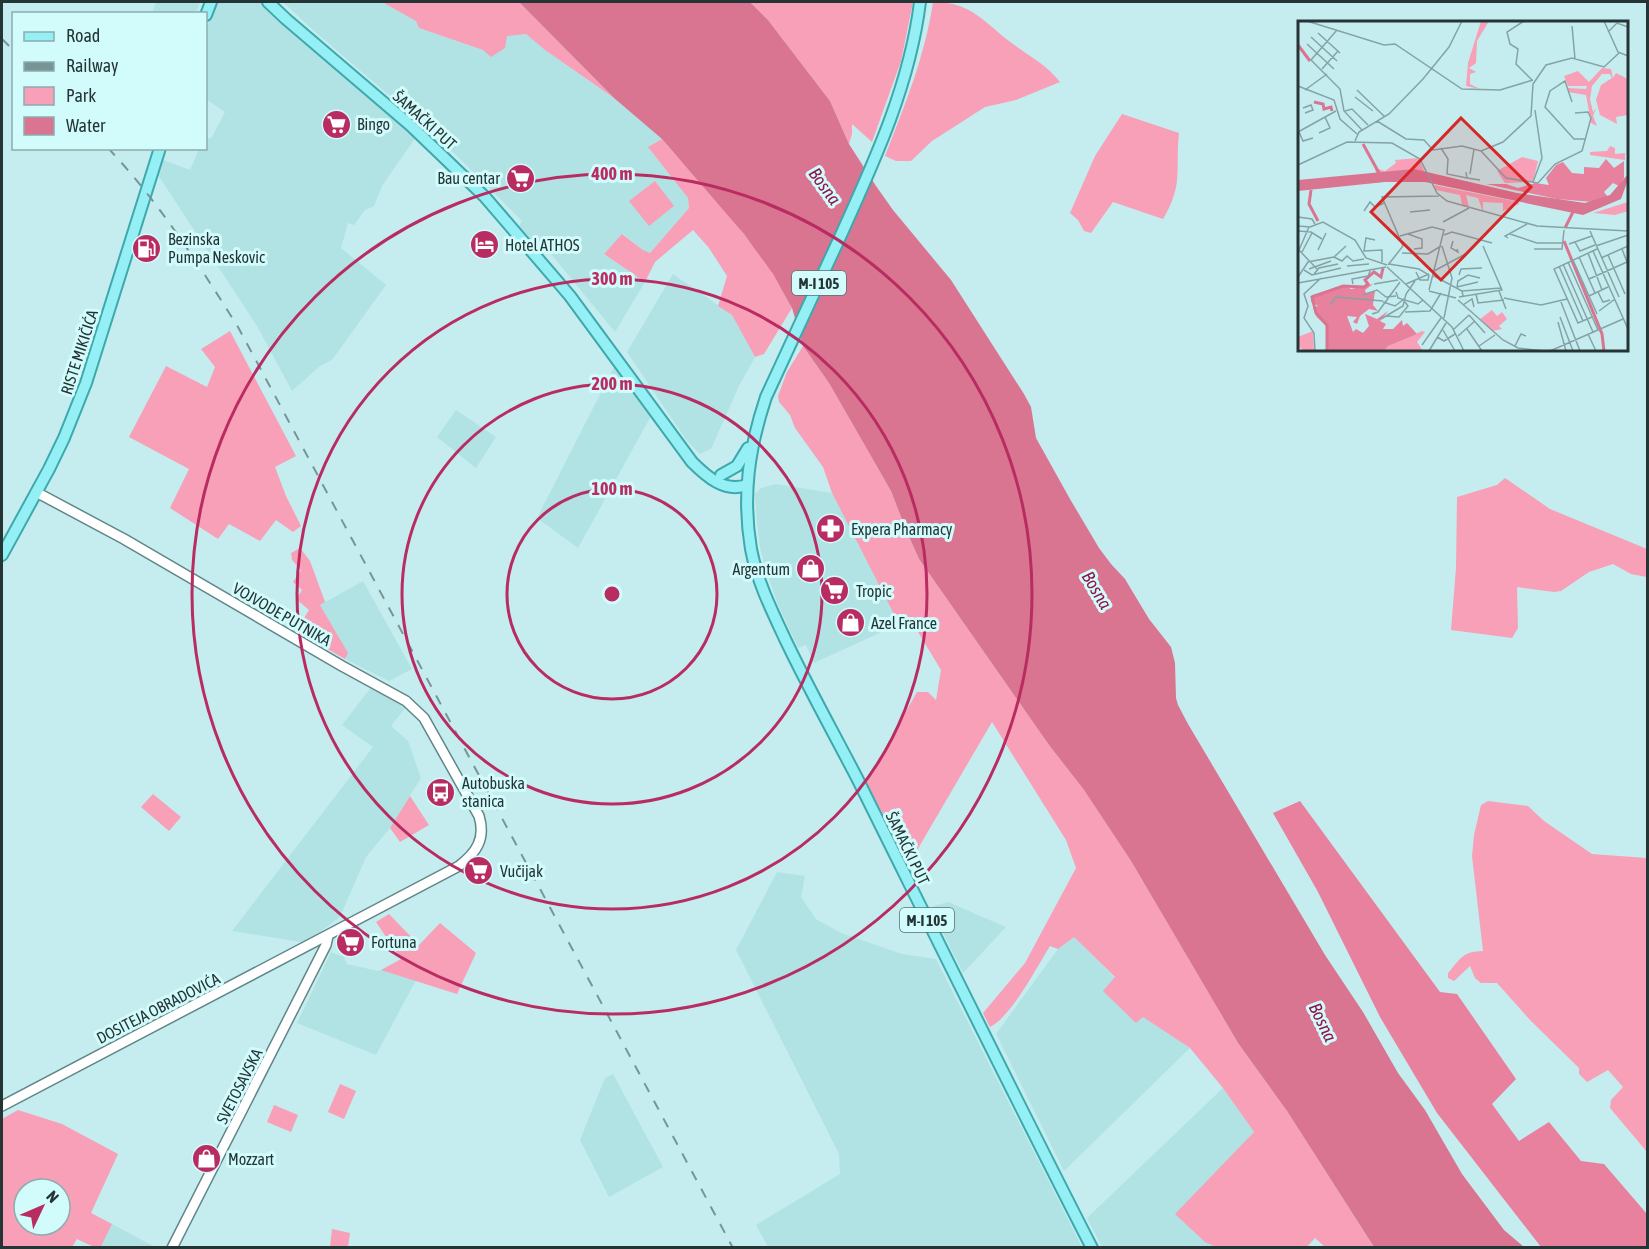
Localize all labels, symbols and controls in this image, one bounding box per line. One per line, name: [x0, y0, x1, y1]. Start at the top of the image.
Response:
legend: [12, 12, 207, 150]
inset map: [1298, 21, 1628, 351]
text: Road: [66, 25, 100, 46]
text: Railway: [66, 55, 118, 76]
text: Park: [66, 85, 96, 106]
street label: ŠAMAČKI PUT: [390, 87, 460, 153]
supermarket icon: Bingo: [320, 108, 352, 140]
text: Water: [66, 115, 106, 136]
place label: Bingo: [357, 115, 390, 134]
supermarket icon: Bau centar: [505, 162, 537, 194]
text: 400 m: [591, 163, 632, 184]
water label: Bosna: [805, 163, 846, 209]
place label: Bau centar: [437, 169, 500, 187]
hotel icon: Hotel ATHOS: [468, 229, 500, 261]
place label: Bezinska Pumpa Neskovic: [168, 230, 265, 267]
fuel station icon: Bezinska Pumpa Neskovic: [131, 232, 163, 264]
place label: Hotel ATHOS: [505, 236, 580, 254]
text: 300 m: [592, 268, 632, 289]
road number: M-I 105: [792, 271, 846, 295]
street label: RISTE MIKIČIĆA: [57, 307, 101, 397]
text: 200 m: [592, 373, 632, 394]
text: 100 m: [592, 478, 632, 499]
pharmacy icon: Expera Pharmacy: [814, 513, 846, 545]
place label: Expera Pharmacy: [851, 520, 953, 539]
shop icon: Argentum: [795, 553, 827, 585]
place label: Argentum: [732, 560, 790, 579]
water label: Bosna: [1078, 567, 1117, 613]
supermarket icon: Tropic: [819, 575, 851, 607]
street label: VOJVODE PUTNIKA: [230, 579, 334, 649]
place label: Tropic: [856, 582, 892, 601]
centre of rings: [602, 584, 622, 604]
shop icon: Azel France: [834, 607, 866, 639]
place label: Azel France: [871, 614, 937, 632]
place label: Autobuska stanica: [462, 774, 525, 810]
bus stop icon: Autobuska stanica: [425, 776, 457, 808]
street label: ŠAMAČKI PUT: [883, 809, 933, 887]
supermarket icon: Vučijak: [463, 855, 495, 887]
place label: Vučijak: [500, 862, 543, 881]
road number: M-I 105: [900, 908, 954, 932]
supermarket icon: Fortuna: [334, 926, 366, 958]
place label: Fortuna: [371, 933, 417, 951]
street label: DOSITEJA OBRADOVIĆA: [93, 969, 223, 1047]
water label: Bosna: [1305, 999, 1342, 1045]
street label: SVETOSAVSKA: [212, 1045, 266, 1127]
shop icon: Mozzart: [191, 1143, 223, 1175]
place label: Mozzart: [228, 1150, 275, 1168]
north arrow: [12, 1177, 72, 1237]
text: N: [43, 1187, 63, 1206]

